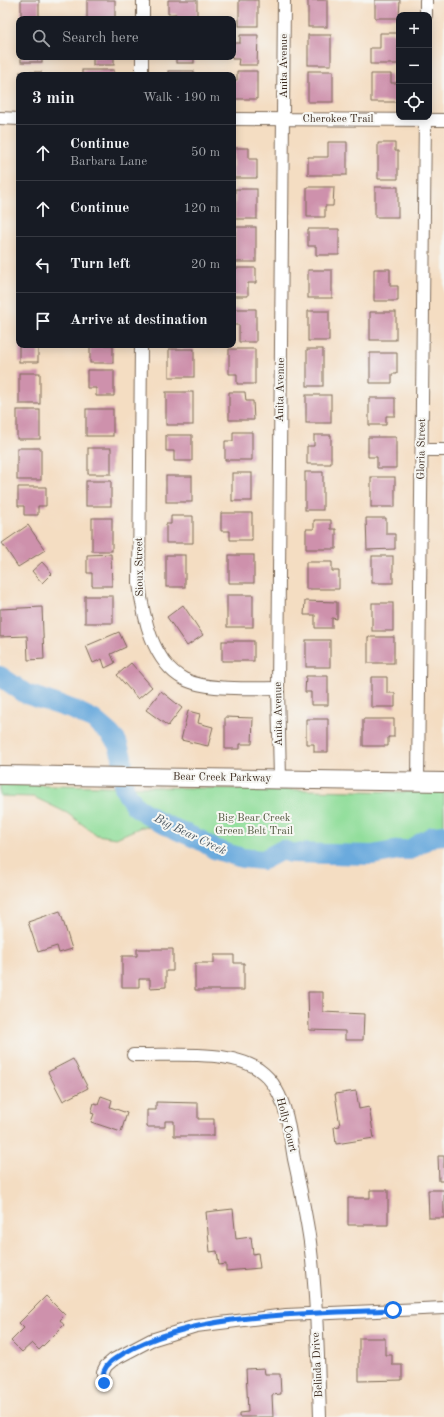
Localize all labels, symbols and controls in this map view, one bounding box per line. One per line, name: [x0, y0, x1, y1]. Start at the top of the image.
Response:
map controls: [396, 12, 432, 120]
button: +: [396, 12, 432, 48]
search box: [16, 16, 236, 60]
icon: search: [30, 27, 52, 49]
text: Search here: [62, 31, 139, 46]
street label: Anita Avenue: [279, 34, 290, 98]
button: −: [396, 48, 432, 84]
button: locate: [396, 84, 432, 120]
text: 3 min: [32, 90, 75, 107]
text: Walk · 190 m: [143, 91, 220, 104]
street label: Cherokee Trail: [302, 114, 374, 125]
text: Continue: [70, 137, 129, 152]
icon: ahead: [32, 142, 54, 164]
text: 50 m: [191, 146, 220, 159]
text: Barbara Lane: [70, 155, 147, 168]
icon: ahead: [32, 198, 54, 220]
text: Continue: [70, 201, 129, 216]
text: 120 m: [183, 202, 220, 215]
icon: left: [32, 254, 54, 276]
text: Turn left: [70, 257, 130, 272]
text: 20 m: [191, 258, 220, 271]
icon: arrive: [32, 310, 54, 332]
text: Arrive at destination: [70, 313, 208, 328]
street label: Anita Avenue: [275, 358, 287, 422]
street label: Gloria Street: [416, 418, 428, 480]
street label: Sioux Street: [134, 537, 146, 597]
street label: Anita Avenue: [273, 682, 285, 746]
street label: Bear Creek Parkway: [173, 772, 271, 784]
water label: Big Bear Creek: [151, 812, 228, 858]
park label: Big Bear Creek Green Belt Trail: [215, 813, 293, 837]
street label: Holly Court: [274, 1096, 298, 1154]
route start: [384, 1301, 402, 1319]
street label: Belinda Drive: [311, 1332, 325, 1398]
route end: [95, 1374, 113, 1392]

